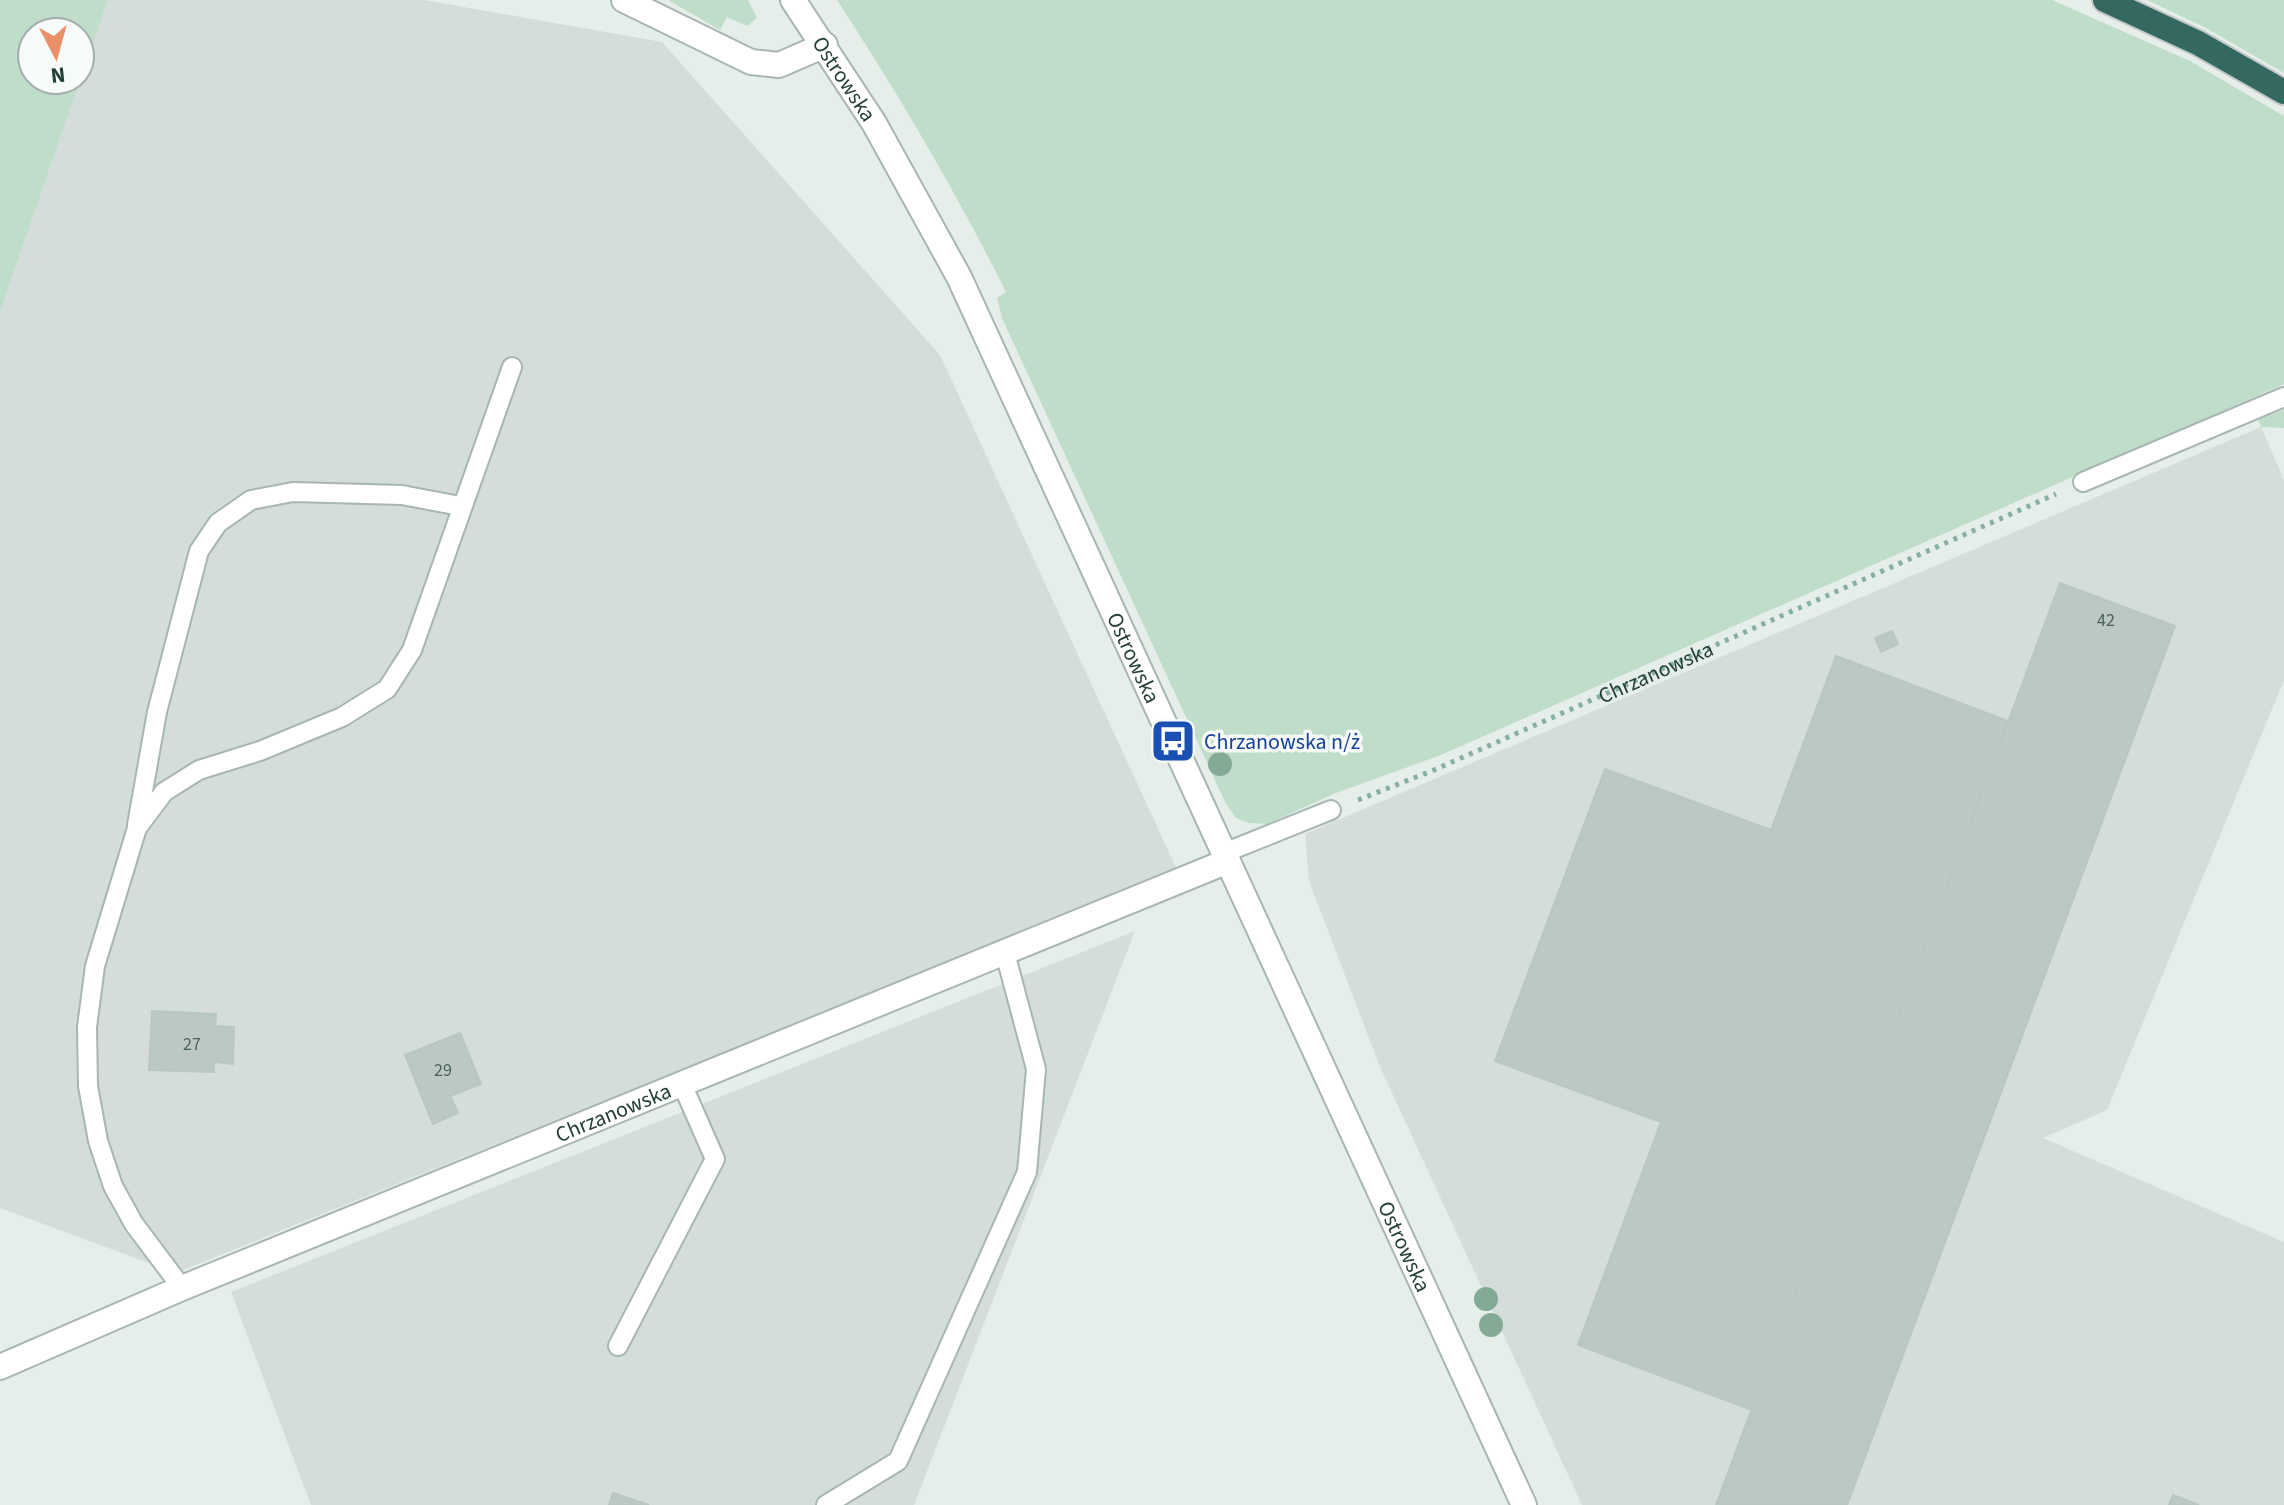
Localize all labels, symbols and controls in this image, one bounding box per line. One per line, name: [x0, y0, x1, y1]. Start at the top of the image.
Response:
north arrow: [16, 16, 96, 96]
street label: Ostrowska: [804, 30, 884, 128]
text: N: [49, 58, 67, 92]
street label: Ostrowska: [1098, 607, 1168, 709]
house number: 42: [2097, 608, 2115, 633]
street label: Chrzanowska: [1593, 633, 1718, 712]
bus stop icon: Chrzanowska n/ż: [1149, 717, 1197, 765]
place label: Chrzanowska n/ż: [1204, 726, 1360, 758]
house number: 27: [183, 1032, 201, 1057]
house number: 29: [434, 1058, 452, 1083]
street label: Chrzanowska: [551, 1075, 676, 1151]
street label: Ostrowska: [1369, 1196, 1439, 1297]

